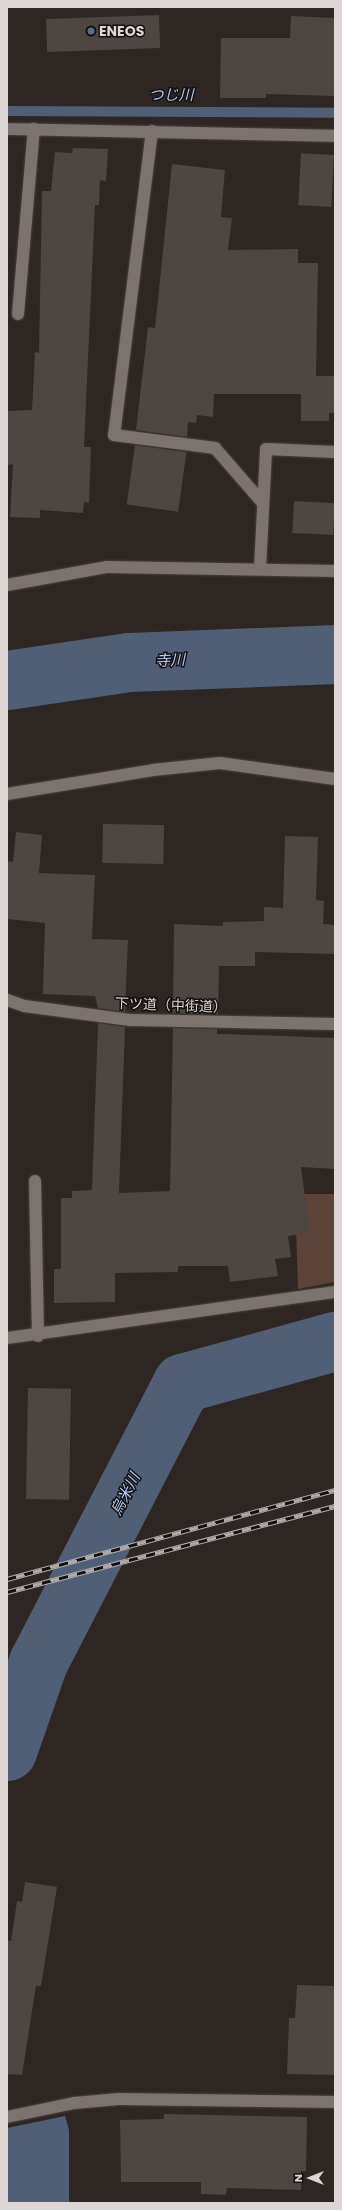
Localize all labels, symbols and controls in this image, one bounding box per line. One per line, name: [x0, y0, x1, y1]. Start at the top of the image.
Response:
place label: ENEOS: [99, 23, 144, 39]
marker: ENEOS: [86, 26, 96, 36]
water label: つじ川: [149, 86, 193, 104]
water label: 寺川: [155, 650, 185, 670]
street label: 下ツ道（中街道）: [115, 995, 227, 1015]
water label: 烏米川: [107, 1470, 143, 1518]
north arrow: [290, 2158, 330, 2198]
text: N: [290, 2174, 306, 2182]

